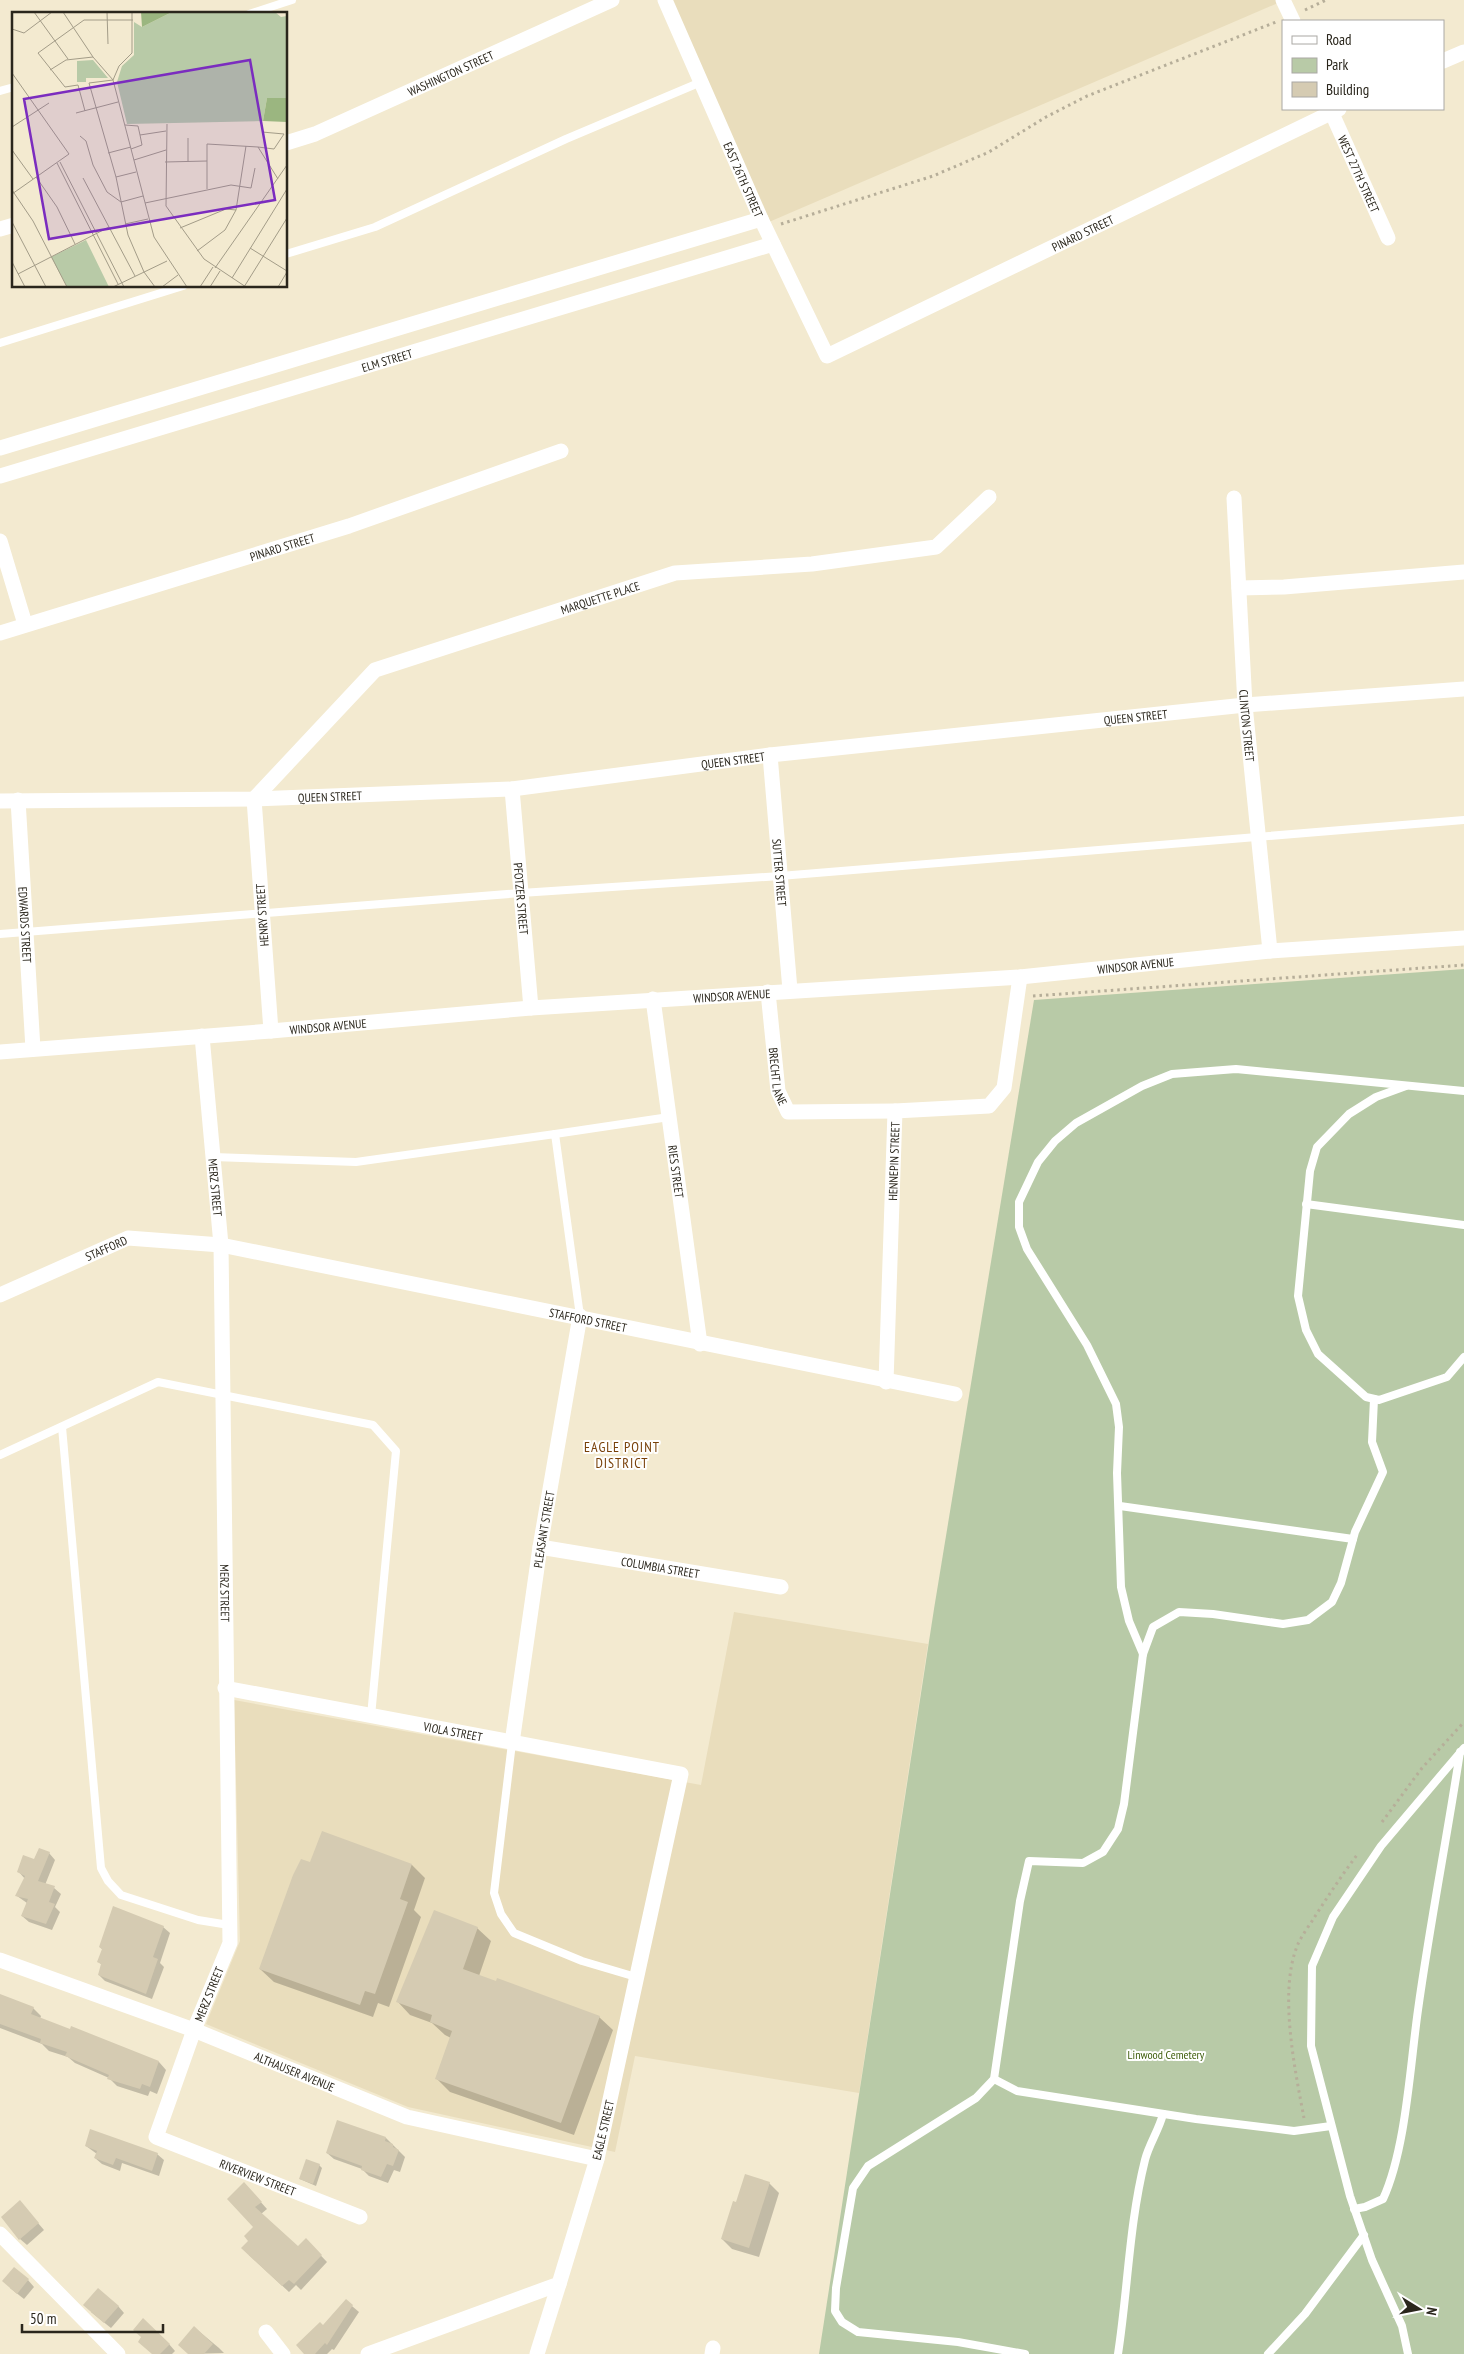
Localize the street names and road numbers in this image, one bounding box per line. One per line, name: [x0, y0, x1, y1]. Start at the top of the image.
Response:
street label: WASHINGTON STREET: [405, 47, 496, 99]
street label: WEST 27TH STREET: [1335, 133, 1383, 215]
street label: EAST 26TH STREET: [721, 140, 767, 220]
street label: PINARD STREET: [1049, 211, 1117, 254]
street label: ELM STREET: [360, 345, 415, 375]
street label: PINARD STREET: [248, 529, 317, 564]
street label: MARQUETTE PLACE: [559, 577, 641, 617]
street label: CLINTON STREET: [1237, 689, 1258, 763]
street label: QUEEN STREET: [1103, 706, 1169, 727]
street label: QUEEN STREET: [700, 748, 766, 772]
street label: QUEEN STREET: [298, 787, 363, 805]
street label: SUTTER STREET: [770, 838, 790, 908]
street label: PFOTZER STREET: [511, 862, 532, 936]
street label: HENRY STREET: [252, 882, 272, 947]
street label: EDWARDS STREET: [16, 886, 35, 964]
street label: WINDSOR AVENUE: [1096, 954, 1175, 976]
street label: WINDSOR AVENUE: [693, 985, 771, 1005]
street label: WINDSOR AVENUE: [289, 1015, 367, 1037]
street label: BRECHT LANE: [766, 1047, 791, 1108]
street label: HENNEPIN STREET: [885, 1121, 902, 1201]
street label: RIES STREET: [665, 1144, 688, 1199]
street label: MERZ STREET: [206, 1158, 226, 1217]
street label: STAFFORD: [83, 1232, 129, 1264]
street label: STAFFORD STREET: [548, 1304, 629, 1335]
street label: PLEASANT STREET: [530, 1489, 557, 1569]
street label: COLUMBIA STREET: [620, 1553, 701, 1581]
street label: MERZ STREET: [218, 1564, 233, 1623]
street label: VIOLA STREET: [421, 1718, 484, 1744]
street label: MERZ STREET: [191, 1964, 227, 2024]
street label: ALTHAUSER AVENUE: [252, 2048, 337, 2094]
street label: EAGLE STREET: [589, 2098, 617, 2161]
street label: RIVERVIEW STREET: [218, 2155, 299, 2199]

